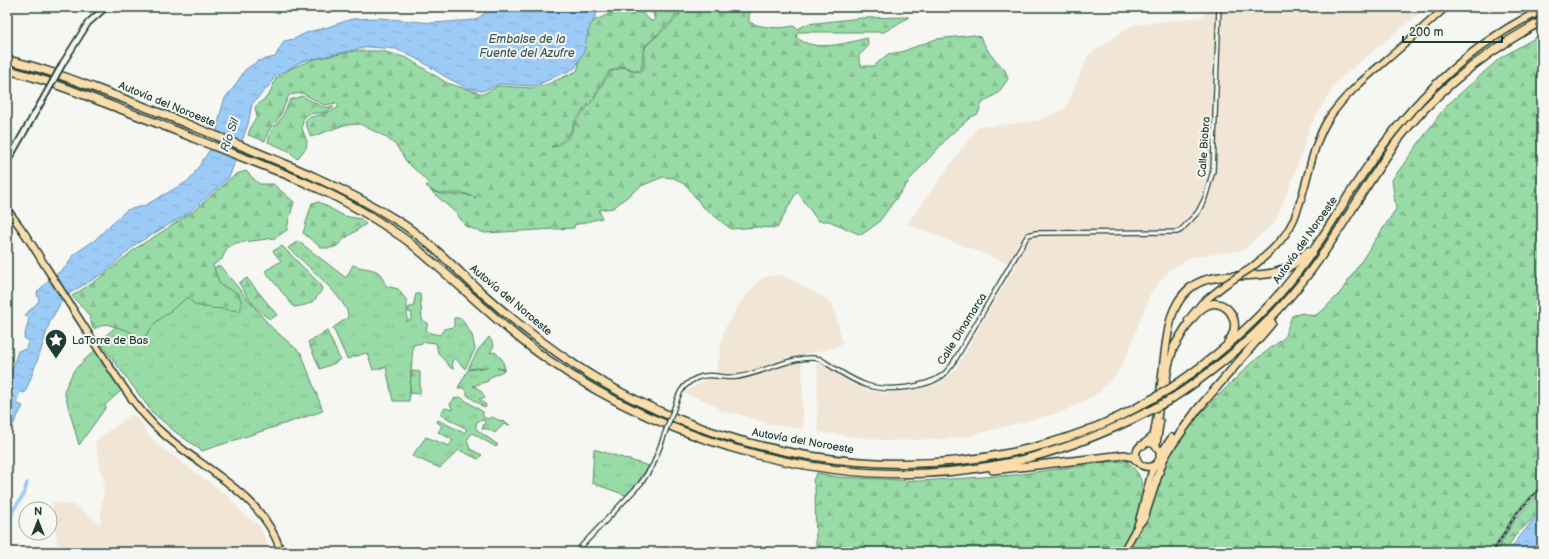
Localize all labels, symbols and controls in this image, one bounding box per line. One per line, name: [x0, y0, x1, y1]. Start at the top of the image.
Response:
scale bar: [1403, 18, 1502, 44]
text: 200 m: [1409, 25, 1443, 40]
water label: Embalse de la Fuente del Azufre: [479, 32, 575, 61]
street label: Autovía del Noroeste: [117, 79, 218, 130]
water label: Río Sil: [217, 115, 243, 154]
street label: Calle Biobra: [1195, 116, 1213, 178]
street label: Autovía del Noroeste: [1270, 194, 1340, 286]
street label: Autovía del Noroeste: [467, 262, 555, 339]
street label: Calle Dinamarca: [935, 291, 989, 367]
place icon: LaTorre de Bas: [43, 327, 69, 360]
place label: LaTorre de Bas: [72, 334, 149, 347]
street label: Autovía del Noroeste: [751, 426, 855, 456]
north arrow: [18, 501, 58, 541]
text: N: [34, 505, 42, 518]

